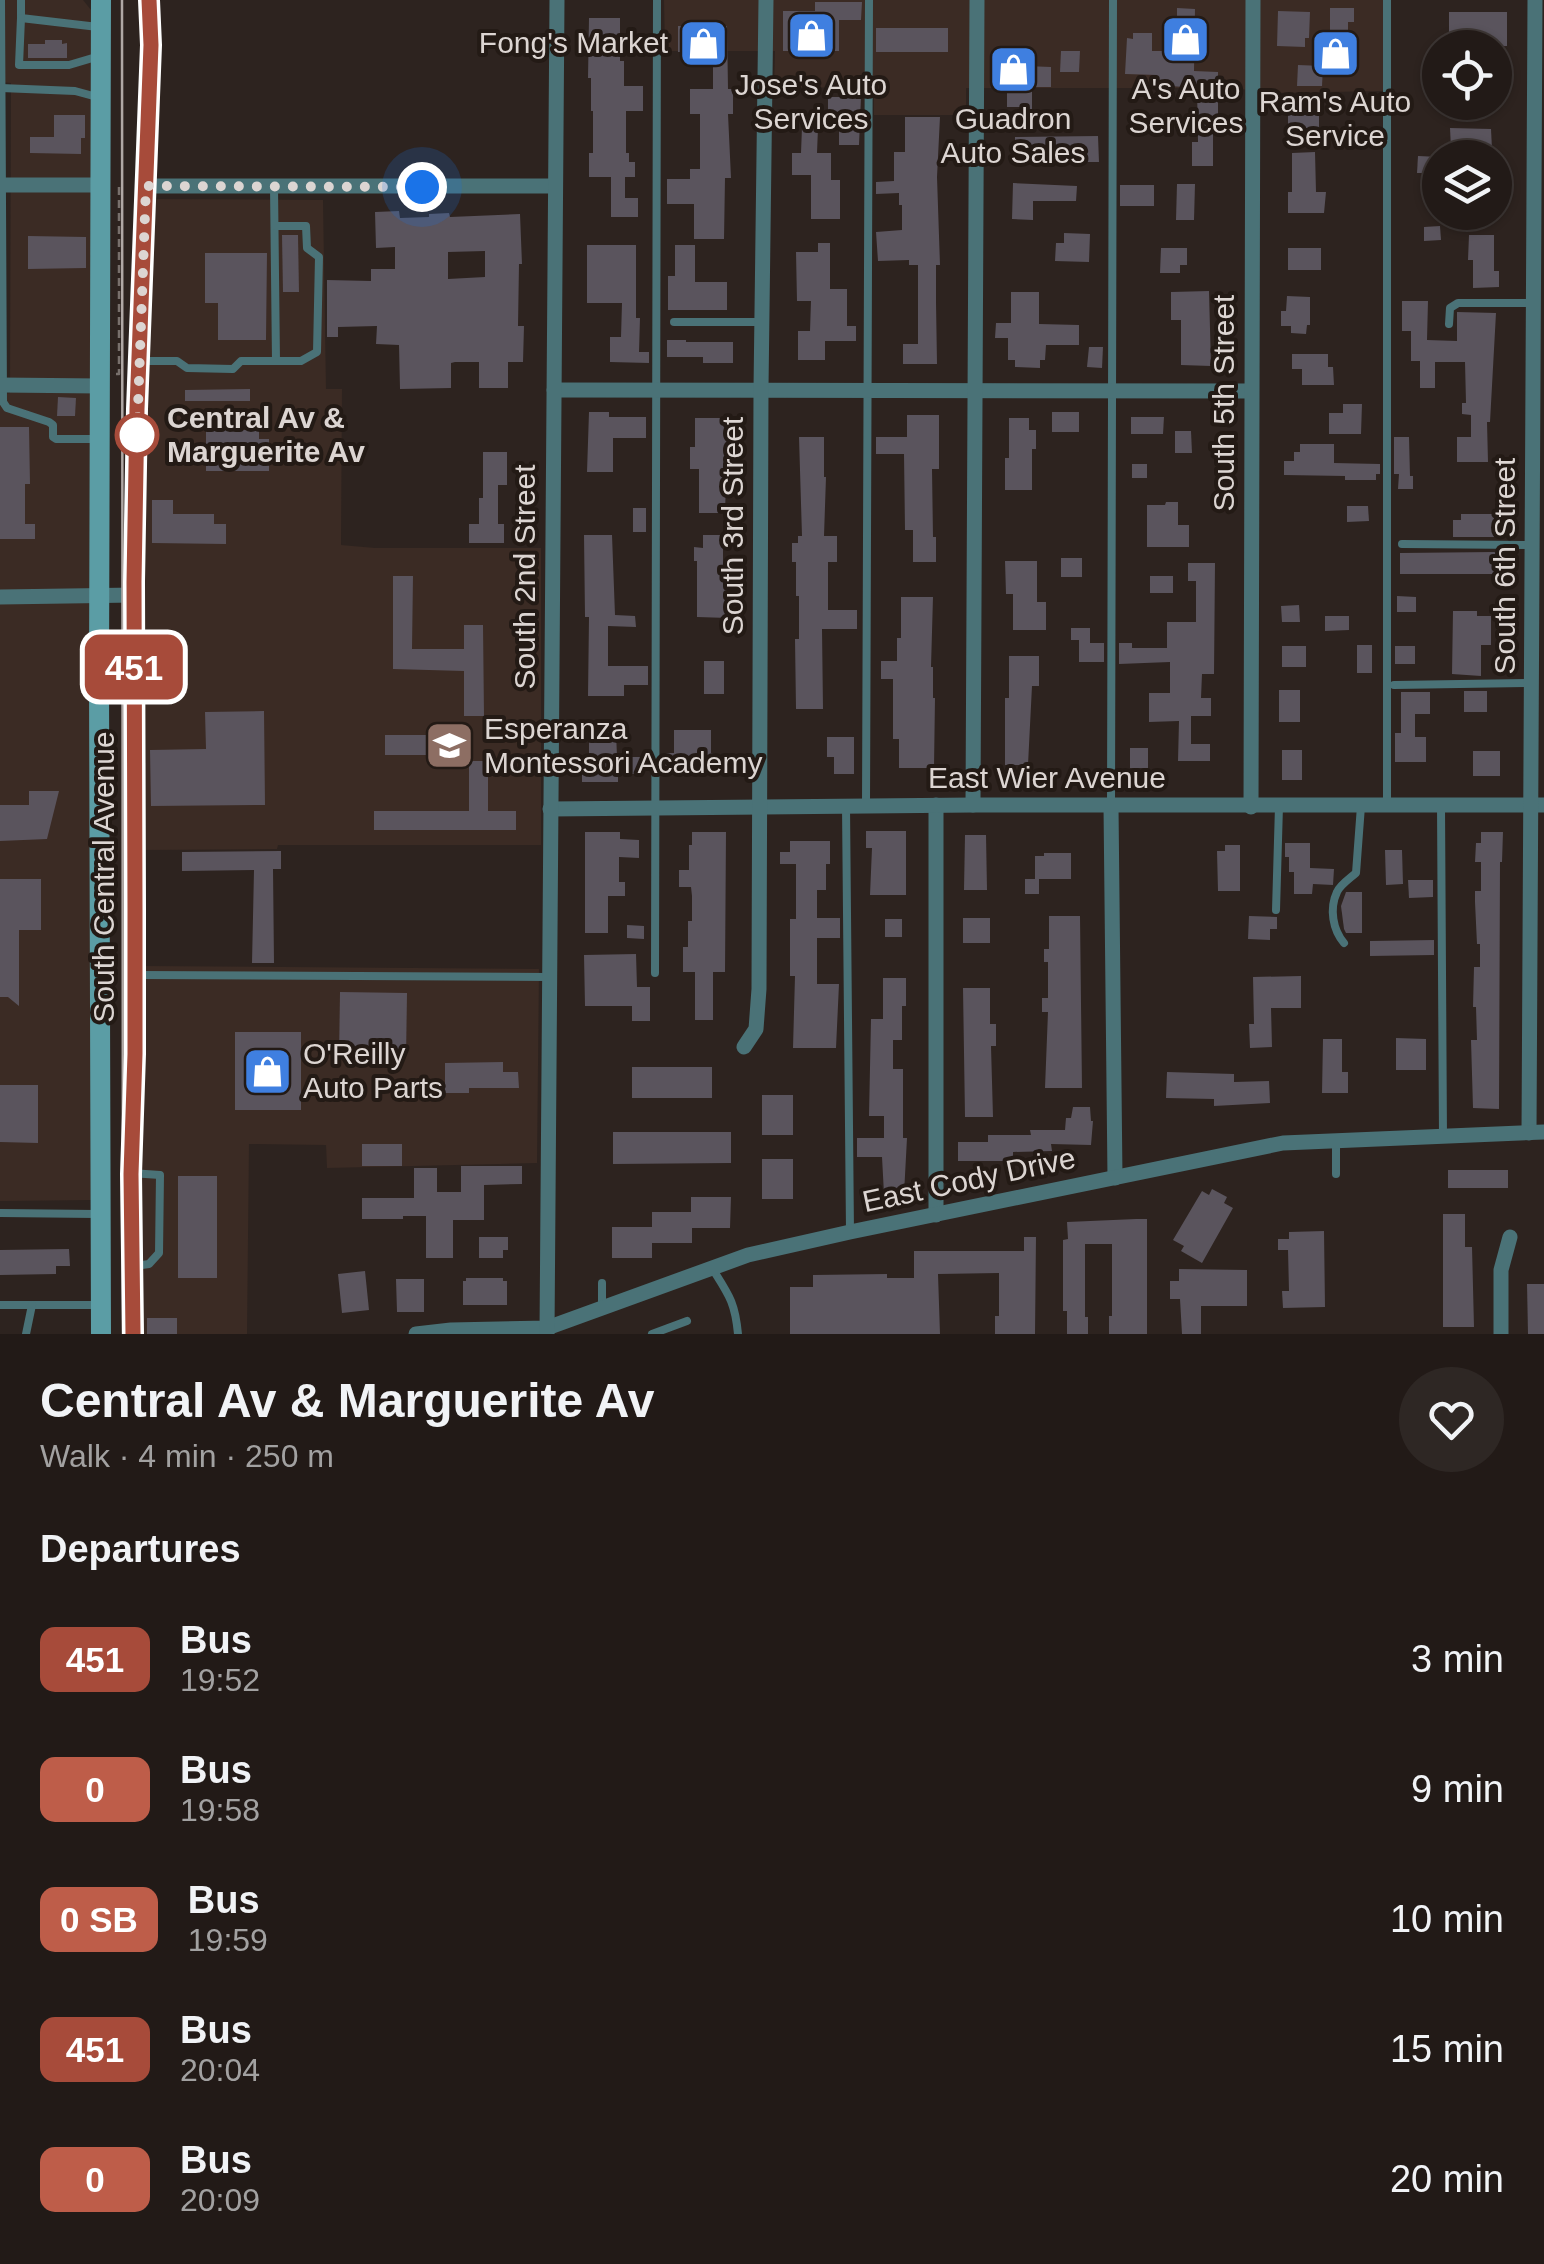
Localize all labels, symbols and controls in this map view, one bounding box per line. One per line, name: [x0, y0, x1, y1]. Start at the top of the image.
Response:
shop icon: Jose's Auto Services: [785, 10, 837, 62]
shop icon: A's Auto Services: [1160, 14, 1212, 66]
shop icon: Fong's Market: [677, 17, 729, 69]
place label: Fong's Market: [479, 26, 669, 59]
shop icon: Ram's Auto Service: [1309, 27, 1361, 79]
map controls: [1422, 30, 1512, 230]
button: locate: [1422, 30, 1512, 120]
shop icon: Guadron Auto Sales: [987, 44, 1039, 96]
place label: Jose's Auto Services: [735, 68, 887, 135]
place label: A's Auto Services: [1128, 72, 1244, 139]
place label: Ram's Auto Service: [1259, 85, 1411, 152]
place label: Guadron Auto Sales: [940, 102, 1086, 169]
button: layers: [1422, 140, 1512, 230]
your location: [397, 162, 447, 212]
street label: South 5th Street: [1207, 294, 1240, 511]
place label: Central Av & Marguerite Av: [167, 401, 365, 468]
marker: Central Av & Marguerite Av: [116, 414, 158, 456]
street label: South 3rd Street: [716, 416, 749, 635]
street label: South 6th Street: [1488, 457, 1521, 674]
street label: South 2nd Street: [508, 464, 541, 690]
line badge: 451: [76, 634, 192, 700]
text: 451: [105, 648, 163, 687]
place label: Esperanza Montessori Academy: [484, 712, 762, 779]
school or university icon: Esperanza Montessori Academy: [423, 720, 475, 772]
street label: South Central Avenue: [87, 731, 120, 1023]
street label: East Wier Avenue: [928, 761, 1166, 794]
place label: O'Reilly Auto Parts: [303, 1037, 443, 1104]
shop icon: O'Reilly Auto Parts: [242, 1045, 294, 1097]
street label: East Cody Drive: [859, 1141, 1078, 1218]
button: heart: [1399, 1367, 1504, 1472]
text: Central Av & Marguerite Av: [40, 1374, 654, 1427]
text: Walk · 4 min · 250 m: [40, 1438, 334, 1474]
text: Departures: [40, 1528, 241, 1570]
text: Bus: [180, 1619, 252, 1661]
text: 3 min: [1411, 1638, 1504, 1680]
text: 451: [66, 1640, 124, 1679]
text: 19:52: [180, 1662, 260, 1698]
text: Bus: [180, 1749, 252, 1791]
text: 9 min: [1411, 1768, 1504, 1810]
text: 0: [85, 1770, 105, 1809]
text: 19:58: [180, 1792, 260, 1828]
text: Bus: [188, 1879, 260, 1921]
text: 10 min: [1390, 1898, 1504, 1940]
text: 0 SB: [60, 1900, 138, 1939]
text: 19:59: [188, 1922, 268, 1958]
text: Bus: [180, 2009, 252, 2051]
text: 15 min: [1390, 2028, 1504, 2070]
text: 451: [66, 2030, 124, 2069]
text: 20:04: [180, 2052, 260, 2088]
text: Bus: [180, 2139, 252, 2181]
text: 20 min: [1390, 2158, 1504, 2200]
text: 0: [85, 2160, 105, 2199]
text: 20:09: [180, 2182, 260, 2218]

